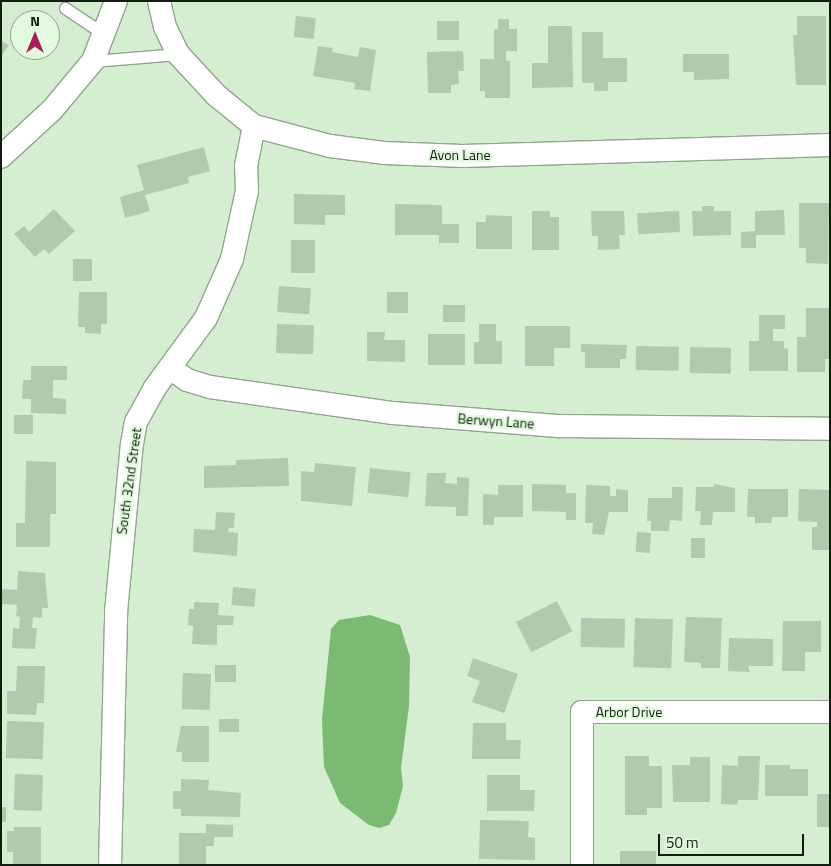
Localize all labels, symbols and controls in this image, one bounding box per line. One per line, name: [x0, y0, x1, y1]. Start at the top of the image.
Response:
north arrow: [10, 10, 60, 60]
text: N: [30, 10, 40, 31]
street label: Avon Lane: [430, 147, 490, 163]
street label: Berwyn Lane: [457, 410, 535, 432]
street label: South 32nd Street: [113, 427, 145, 535]
street label: Arbor Drive: [596, 704, 662, 720]
scale bar: [661, 824, 807, 856]
text: 50 m: [666, 831, 699, 854]

